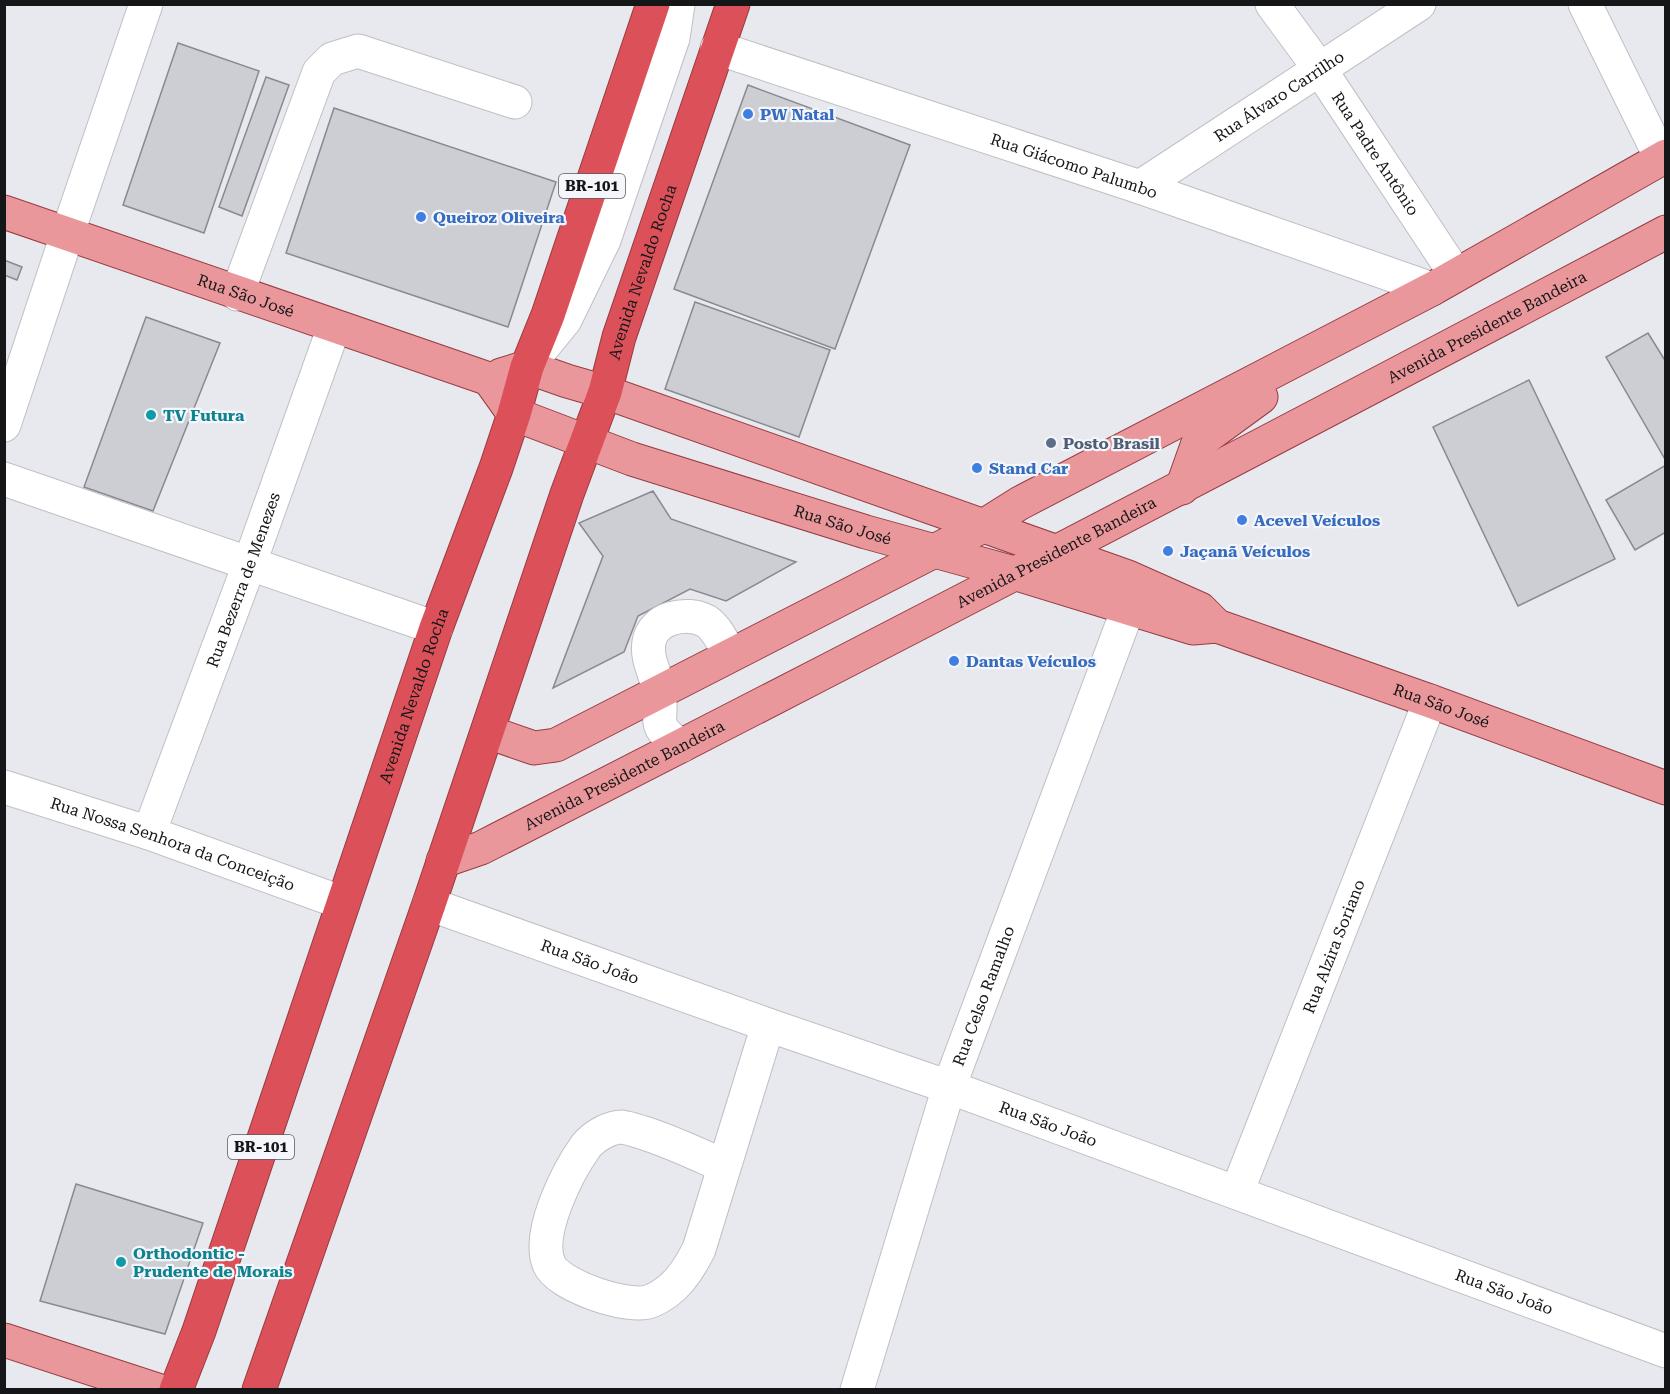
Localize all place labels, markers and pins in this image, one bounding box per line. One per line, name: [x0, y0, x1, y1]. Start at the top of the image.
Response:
place label: PW Natal: [760, 105, 835, 124]
marker: PW Natal: [741, 107, 755, 121]
place label: Queiroz Oliveira: [433, 208, 565, 227]
marker: Queiroz Oliveira: [414, 210, 428, 224]
place label: TV Futura: [163, 406, 245, 425]
marker: TV Futura: [144, 408, 158, 422]
place label: Posto Brasil: [1063, 434, 1161, 453]
marker: Posto Brasil: [1044, 436, 1058, 450]
place label: Stand Car: [989, 459, 1068, 478]
marker: Stand Car: [970, 461, 984, 475]
place label: Acevel Veículos: [1254, 511, 1380, 530]
marker: Acevel Veículos: [1235, 513, 1249, 527]
place label: Jaçanã Veículos: [1180, 542, 1310, 561]
marker: Jaçanã Veículos: [1161, 544, 1175, 558]
place label: Dantas Veículos: [966, 652, 1096, 671]
marker: Dantas Veículos: [947, 654, 961, 668]
place label: Orthodontic - Prudente de Morais: [133, 1244, 293, 1281]
marker: Orthodontic - Prudente de Morais: [114, 1255, 128, 1269]

